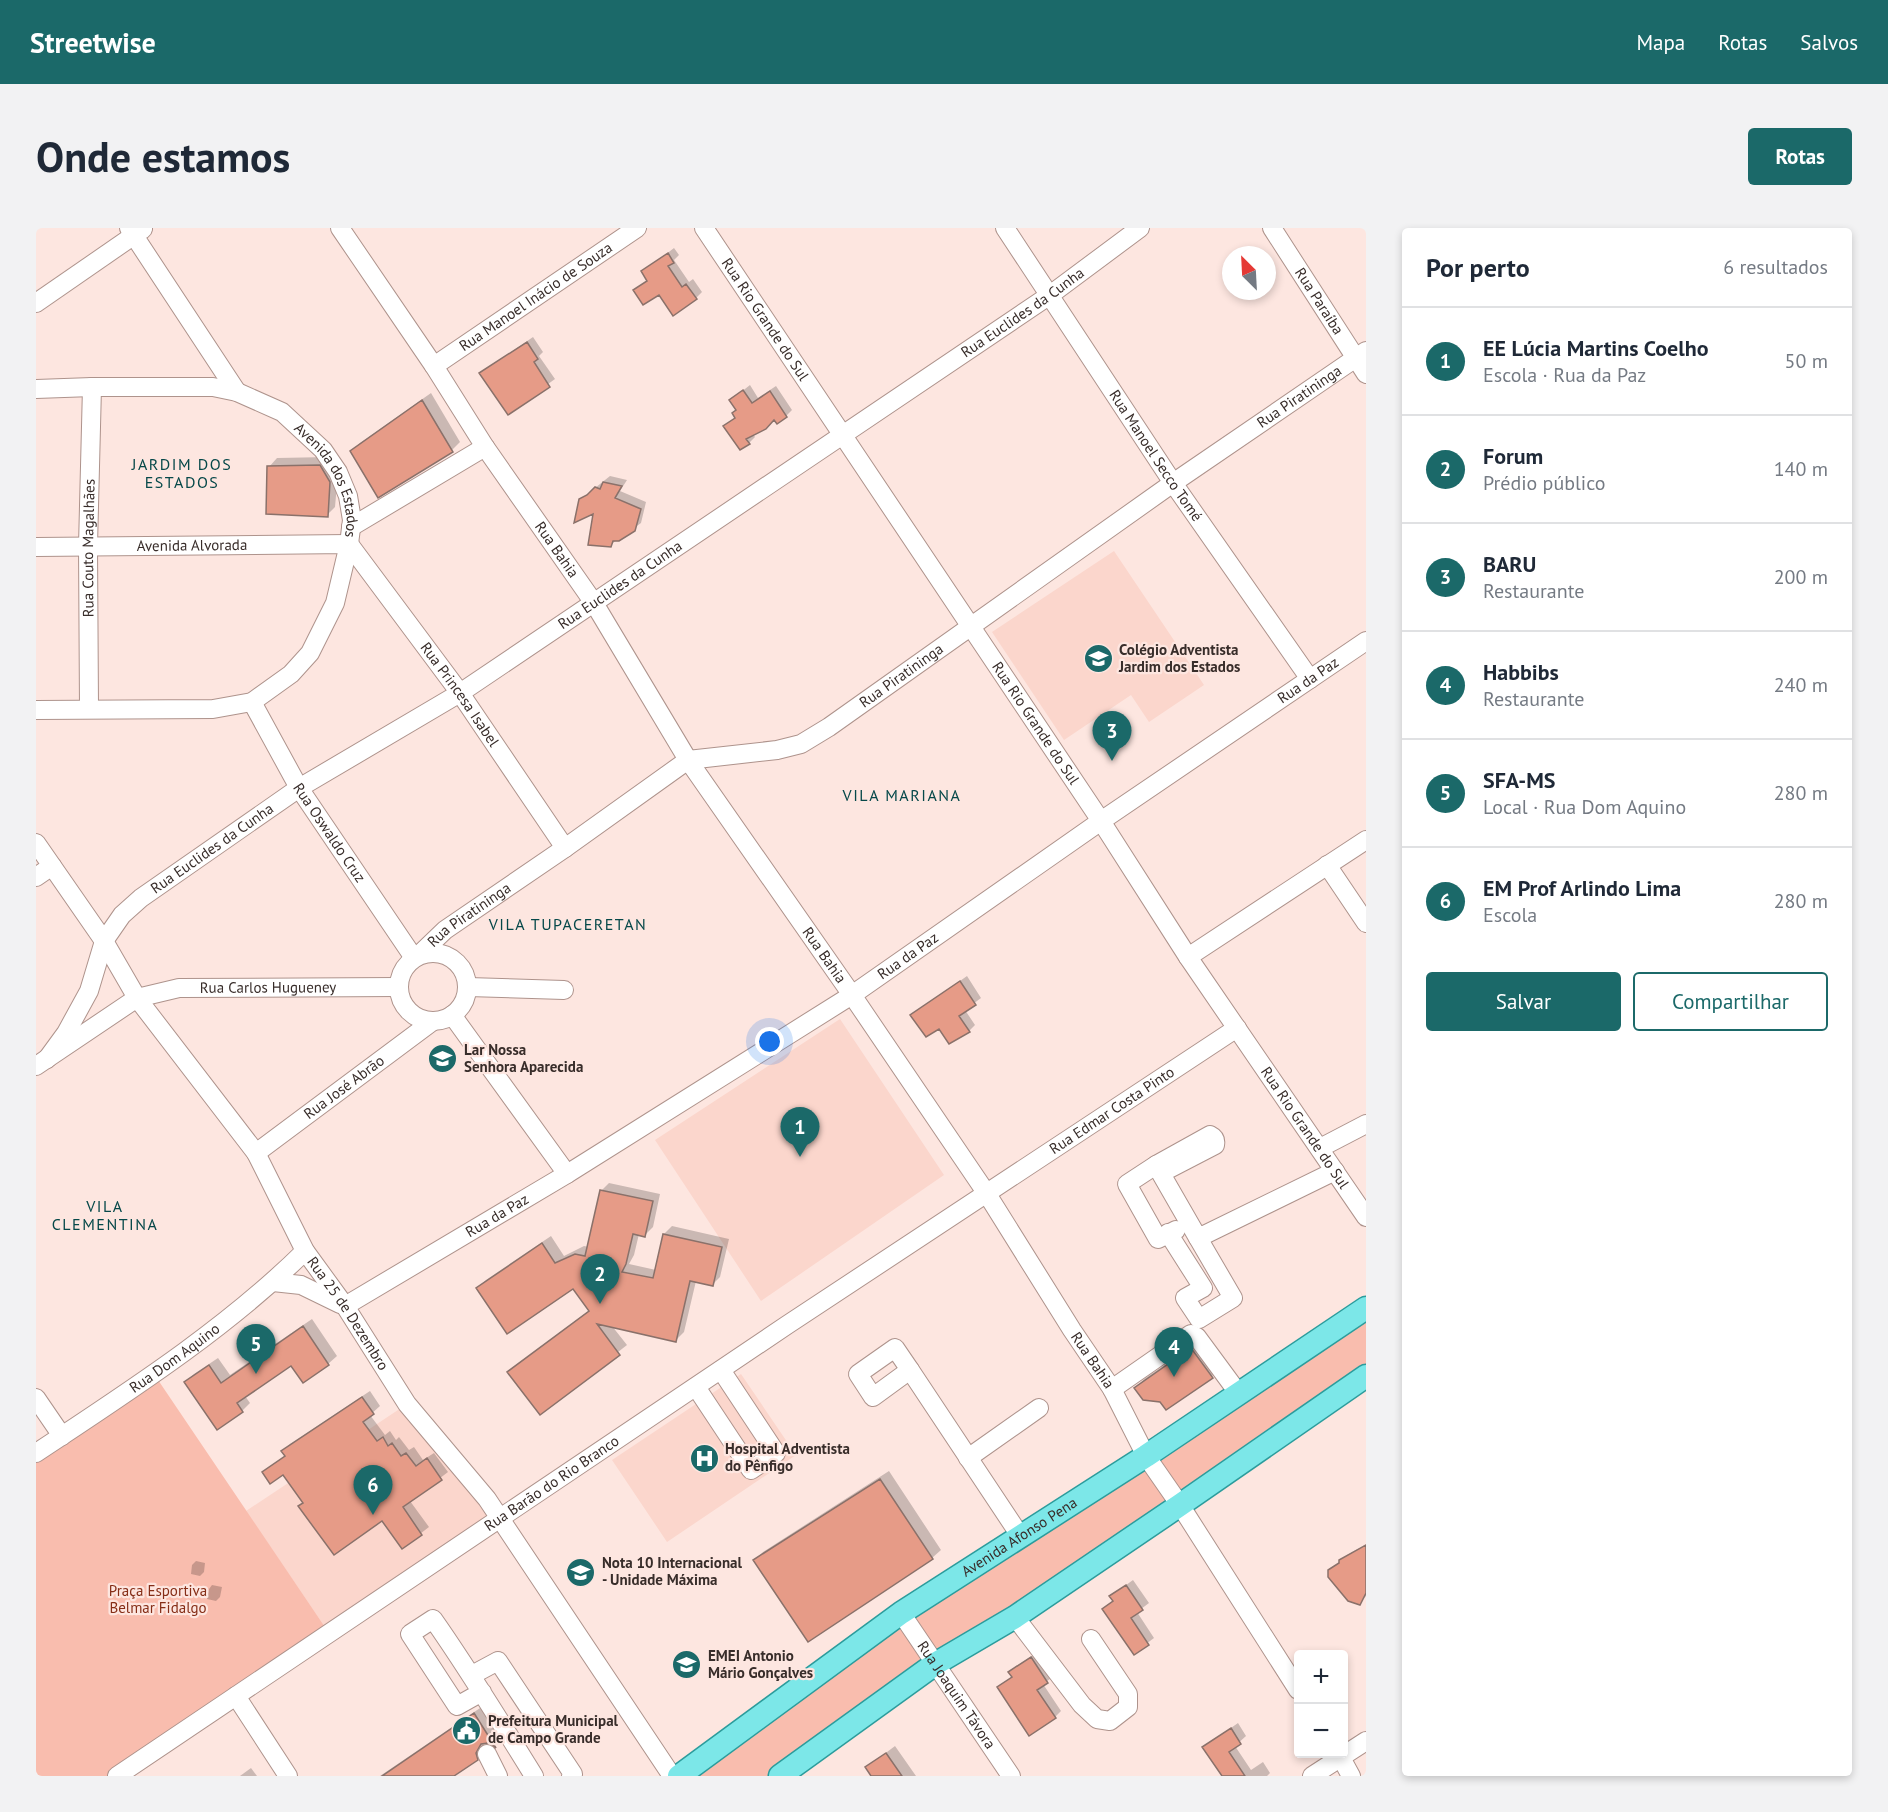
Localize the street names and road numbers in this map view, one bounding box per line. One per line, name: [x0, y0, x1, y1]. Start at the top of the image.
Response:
street label: Rua Manoel Inácio de Souza: [455, 238, 616, 355]
street label: Rua Rio Grande do Sul: [718, 254, 814, 385]
street label: Rua Euclides da Cunha: [957, 263, 1088, 361]
street label: Rua Paraíba: [1291, 264, 1348, 338]
street label: Rua Piratininga: [1253, 361, 1345, 432]
street label: Rua Manoel Secco Tomé: [1105, 386, 1207, 525]
street label: Avenida dos Estados: [290, 418, 362, 539]
street label: Rua Couto Magalhães: [78, 479, 99, 617]
street label: Rua Bahia: [531, 518, 583, 581]
street label: Avenida Alvorada: [137, 535, 247, 555]
street label: Rua Euclides da Cunha: [554, 536, 685, 633]
street label: Rua Princesa Isabel: [417, 638, 504, 751]
street label: Rua Piratininga: [855, 639, 947, 711]
street label: Rua da Paz: [1274, 652, 1342, 707]
street label: Rua Rio Grande do Sul: [988, 658, 1084, 788]
street label: Rua Oswaldo Cruz: [289, 779, 370, 886]
street label: Rua Euclides da Cunha: [147, 799, 277, 897]
street label: Rua Piratininga: [423, 878, 514, 951]
street label: Rua Bahia: [798, 923, 851, 987]
street label: Rua da Paz: [873, 928, 942, 983]
street label: Rua Carlos Hugueney: [200, 977, 336, 997]
street label: Rua José Abrão: [300, 1051, 388, 1123]
street label: Rua Edmar Costa Pinto: [1046, 1062, 1178, 1158]
street label: Rua Rio Grande do Sul: [1257, 1063, 1354, 1193]
street label: Rua da Paz: [462, 1189, 532, 1241]
street label: Rua 25 de Dezembro: [303, 1253, 393, 1374]
street label: Rua Dom Aquino: [126, 1319, 223, 1397]
street label: Rua Bahia: [1067, 1328, 1119, 1392]
street label: Rua Barão do Rio Branco: [480, 1431, 622, 1535]
street label: Avenida Afonso Pena: [958, 1493, 1080, 1581]
street label: Rua Joaquim Távora: [914, 1637, 1000, 1753]

